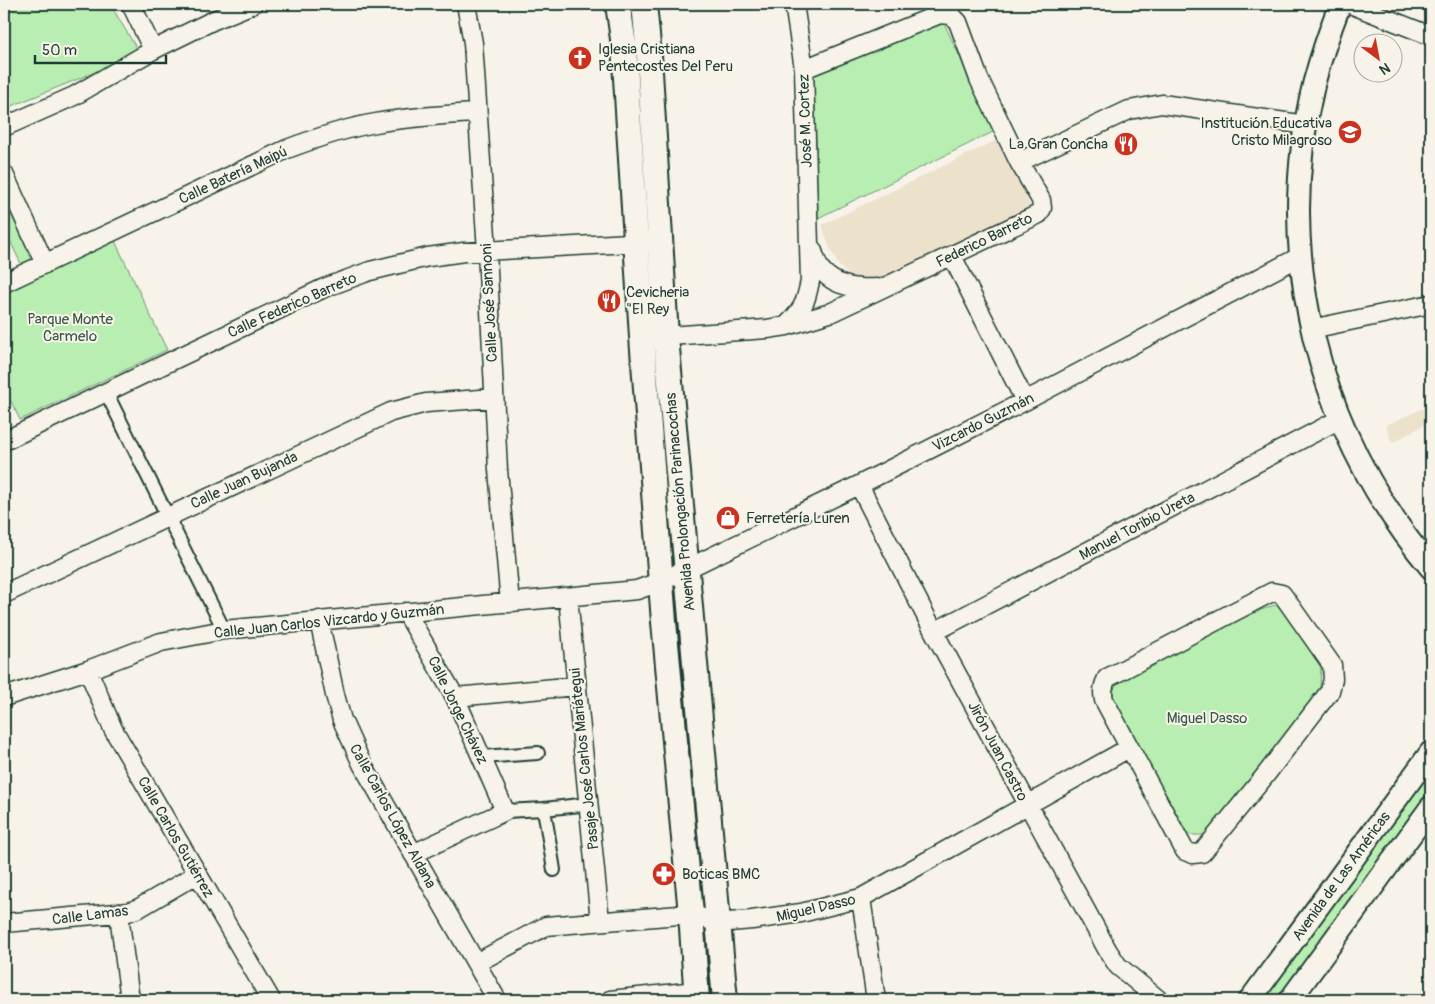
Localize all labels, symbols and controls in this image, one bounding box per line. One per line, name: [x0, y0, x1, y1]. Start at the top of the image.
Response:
scale bar: [35, 32, 166, 64]
north arrow: [1352, 32, 1402, 82]
place label: Iglesia Cristiana Pentecostes Del Peru: [598, 40, 733, 76]
text: 50 m: [42, 41, 77, 60]
church icon: Iglesia Cristiana Pentecostes Del Peru: [567, 45, 593, 71]
text: N: [1376, 59, 1393, 78]
street label: José M. Cortez: [794, 74, 817, 168]
place label: Institución Educativa Cristo Milagroso: [1201, 114, 1332, 150]
school or university icon: Institución Educativa Cristo Milagroso: [1337, 119, 1363, 145]
restaurant icon: La Gran Concha: [1113, 131, 1139, 157]
place label: La Gran Concha: [1008, 135, 1108, 154]
street label: Calle Batería Maipú: [176, 142, 291, 209]
street label: Federico Barreto: [933, 209, 1036, 272]
street label: Calle José Sannoni: [477, 243, 502, 363]
street label: Calle Federico Barreto: [225, 268, 360, 342]
place label: Cevicheria "El Rey: [626, 283, 689, 319]
restaurant icon: Cevicheria "El Rey: [596, 288, 622, 314]
park label: Parque Monte Carmelo: [27, 310, 113, 346]
street label: Vizcardo Guzmán: [929, 389, 1037, 456]
street label: Avenida Prolongación Parinacochas: [661, 392, 700, 612]
street label: Calle Juan Bujanda: [188, 447, 301, 514]
street label: Manuel Toribio Ureta: [1076, 488, 1198, 565]
shop icon: Ferretería Luren: [715, 505, 741, 531]
place label: Ferretería Luren: [746, 509, 850, 528]
street label: Calle Juan Carlos Vizcardo y Guzmán: [213, 600, 445, 643]
street label: Calle Jorge Chávez: [423, 653, 492, 768]
street label: Pasaje José Carlos Mariátegui: [565, 667, 603, 851]
street label: Jirón Juan Castro: [963, 698, 1032, 804]
park label: Miguel Dasso: [1167, 709, 1247, 728]
street label: Calle Carlos López Aldana: [345, 741, 440, 892]
street label: Calle Carlos Gutiérrez: [133, 773, 218, 901]
street label: Avenida de Las Américas: [1288, 808, 1395, 945]
pharmacy icon: Boticas BMC: [651, 861, 677, 887]
place label: Boticas BMC: [682, 865, 760, 884]
street label: Miguel Dasso: [775, 890, 858, 927]
street label: Calle Lamas: [51, 901, 129, 930]

